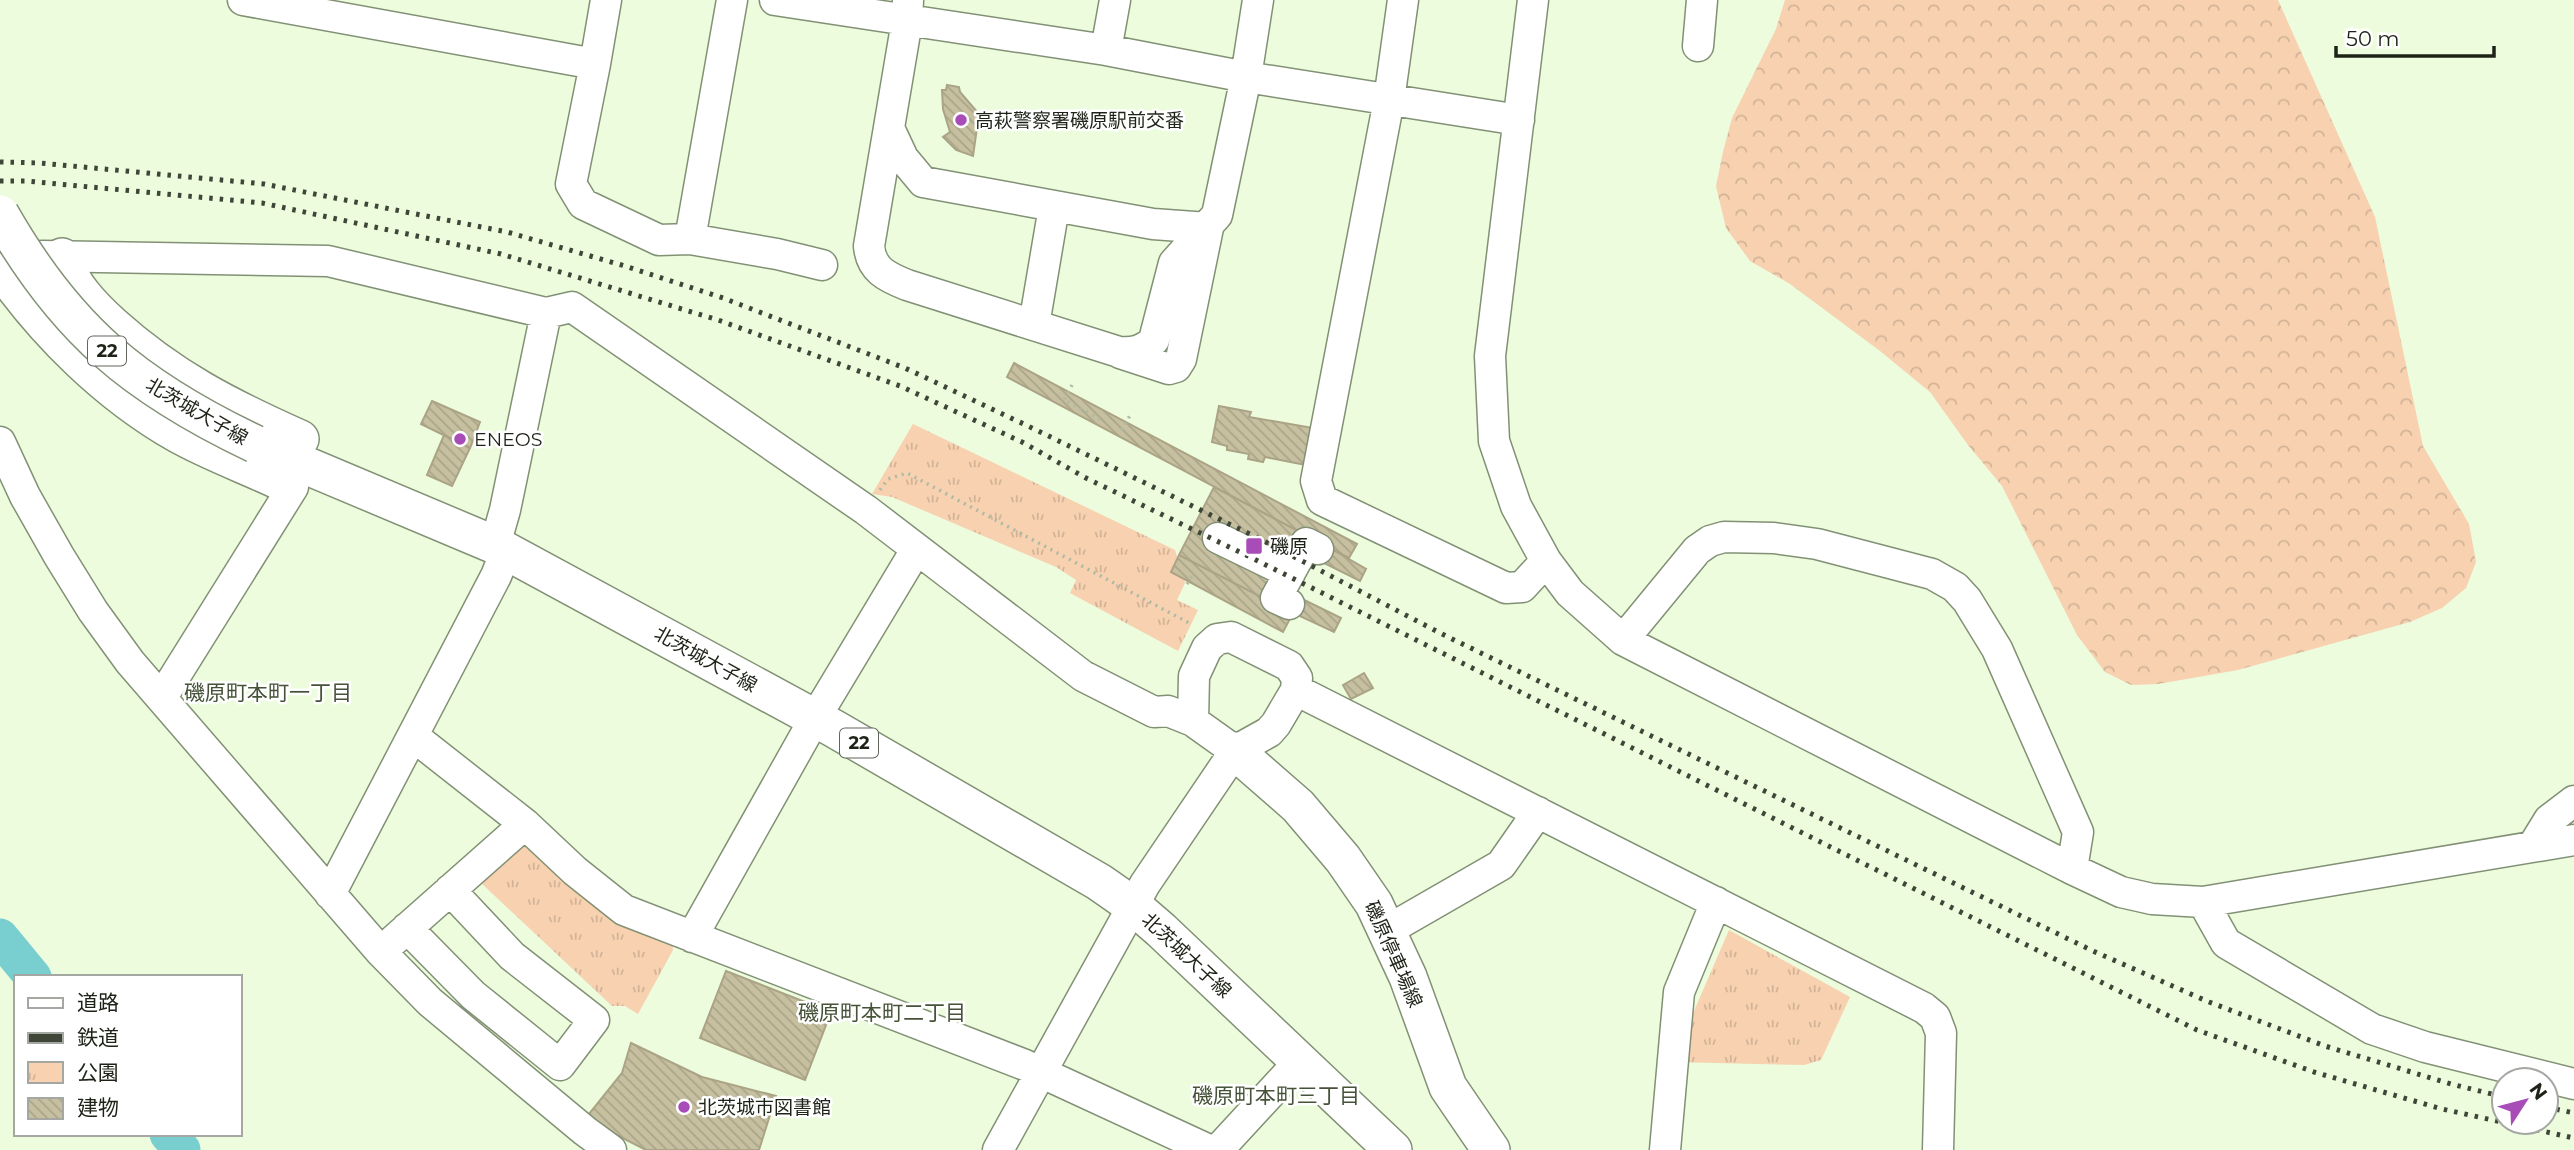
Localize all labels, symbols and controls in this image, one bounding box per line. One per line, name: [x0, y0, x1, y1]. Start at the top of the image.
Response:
scale bar: [2336, 14, 2494, 58]
text: 50 m: [2346, 26, 2400, 51]
place label: 高萩警察署磯原駅前交番: [975, 109, 1184, 132]
marker: 高萩警察署磯原駅前交番: [953, 112, 969, 128]
road number: 22: [88, 337, 126, 366]
street label: 北茨城大子線: [142, 373, 252, 450]
place label: ENEOS: [474, 428, 542, 451]
marker: ENEOS: [452, 431, 468, 447]
place label: 磯原: [1270, 535, 1308, 558]
marker: 磯原: [1244, 536, 1264, 556]
street label: 北茨城大子線: [650, 622, 761, 697]
district label: 磯原町本町一丁目: [184, 680, 352, 705]
road number: 22: [840, 728, 878, 758]
street label: 磯原停車場線: [1360, 897, 1427, 1011]
street label: 北茨城大子線: [1137, 908, 1236, 1003]
legend: [14, 975, 242, 1136]
text: 道路: [77, 990, 119, 1015]
district label: 磯原町本町二丁目: [798, 1000, 966, 1025]
text: 鉄道: [77, 1025, 119, 1050]
text: 公園: [77, 1060, 119, 1085]
north arrow: [2490, 1066, 2560, 1136]
text: N: [2525, 1078, 2552, 1104]
district label: 磯原町本町三丁目: [1192, 1083, 1360, 1108]
text: 建物: [77, 1095, 119, 1120]
place label: 北茨城市図書館: [698, 1096, 831, 1119]
marker: 北茨城市図書館: [676, 1099, 692, 1115]

